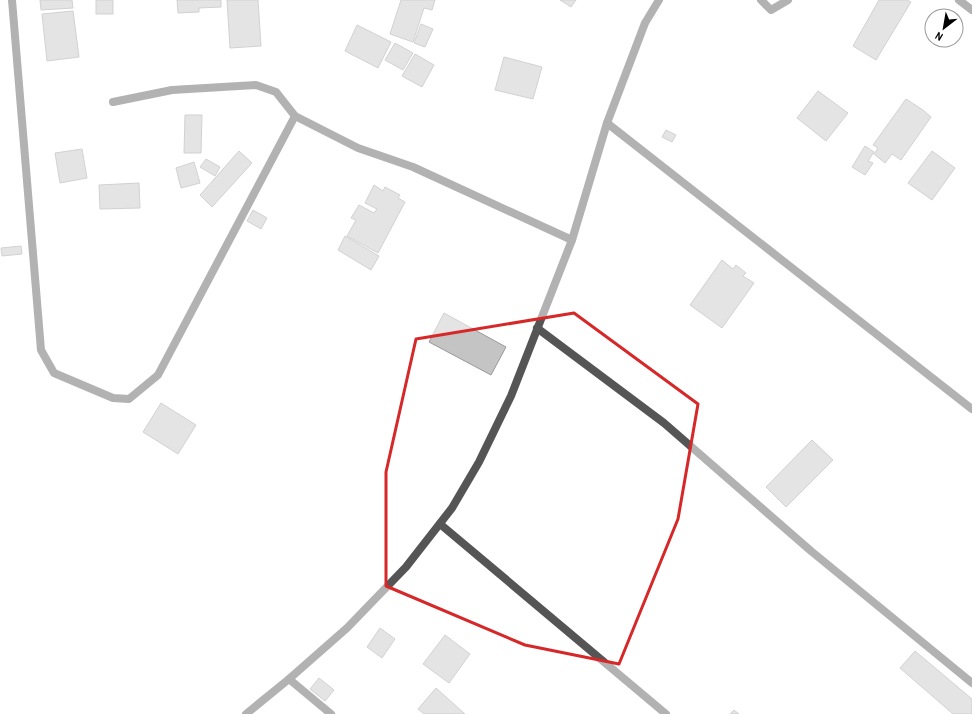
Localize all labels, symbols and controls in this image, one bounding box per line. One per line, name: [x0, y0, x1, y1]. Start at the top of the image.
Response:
north arrow: [924, 8, 964, 48]
text: N: [932, 29, 945, 44]

